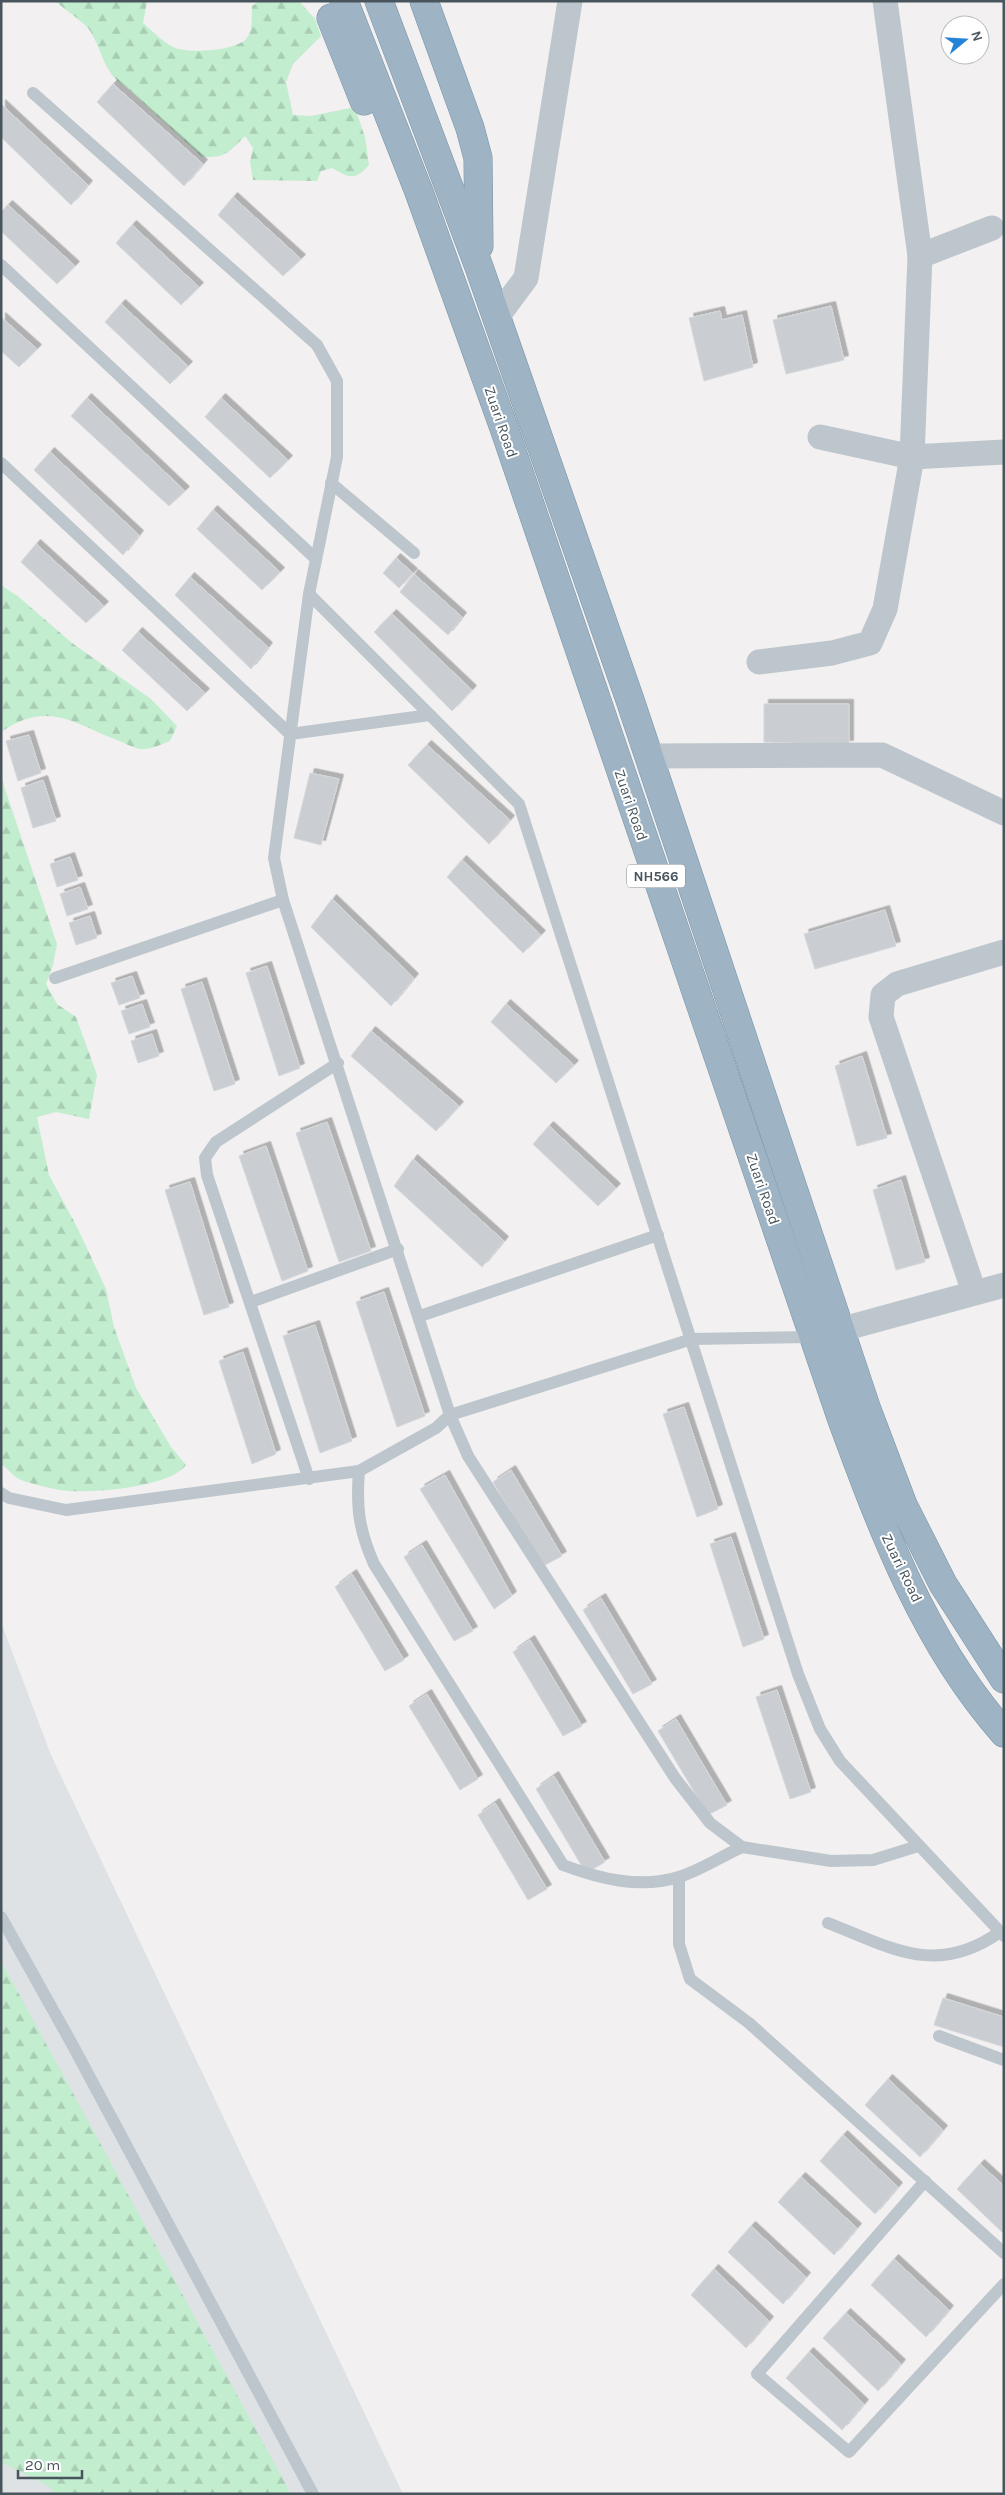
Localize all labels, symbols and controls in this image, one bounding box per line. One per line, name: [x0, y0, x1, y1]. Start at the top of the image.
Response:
north arrow: [940, 15, 990, 65]
text: N: [967, 29, 987, 44]
street label: Zuari Road: [480, 384, 522, 460]
street label: Zuari Road: [610, 767, 652, 843]
road number: NH566: [627, 864, 685, 888]
street label: Zuari Road: [742, 1151, 784, 1227]
street label: Zuari Road: [878, 1531, 926, 1605]
scale bar: [18, 2448, 81, 2480]
text: 20 m: [25, 2456, 60, 2474]

